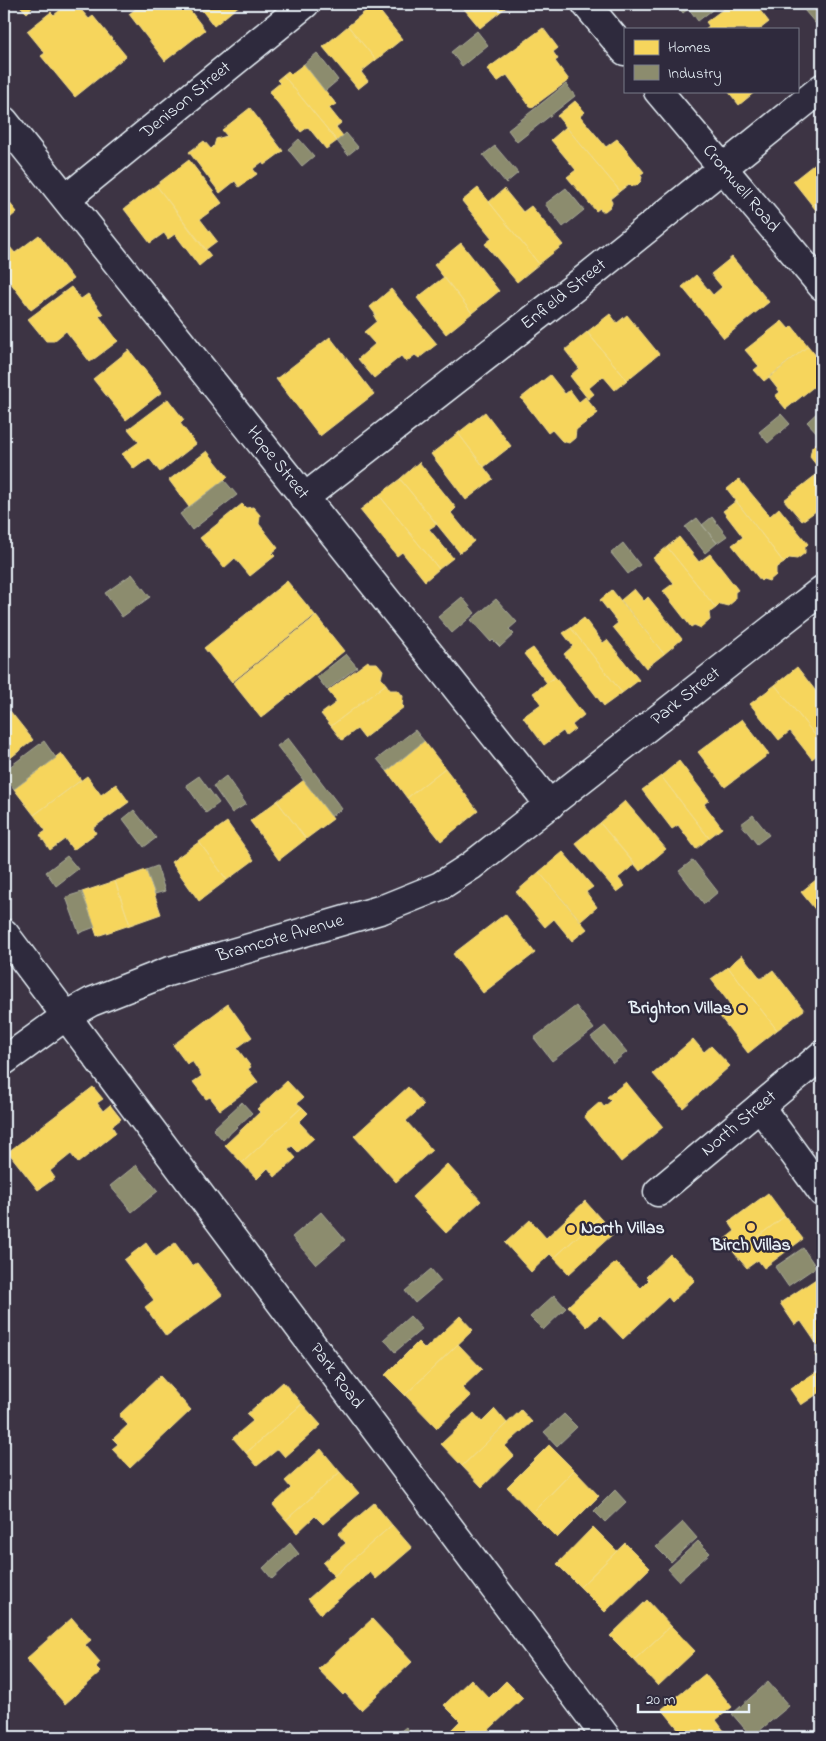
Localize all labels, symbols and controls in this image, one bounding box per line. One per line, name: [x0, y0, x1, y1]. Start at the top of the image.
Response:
legend: [624, 28, 798, 92]
text: Homes: [668, 37, 711, 59]
street label: Denison Street: [134, 56, 238, 146]
text: Industry: [668, 63, 722, 86]
street label: Cromwell Road: [696, 139, 785, 239]
street label: Enfield Street: [516, 253, 613, 337]
street label: Hope Street: [240, 421, 315, 506]
street label: Park Street: [646, 661, 727, 733]
street label: Bramcote Avenue: [213, 908, 348, 970]
place label: Brighton Villas: [628, 996, 732, 1023]
marker: Brighton Villas: [736, 1003, 748, 1015]
street label: North Street: [696, 1085, 783, 1163]
place label: North Villas: [581, 1216, 665, 1242]
marker: Birch Villas: [745, 1221, 757, 1233]
marker: North Villas: [565, 1223, 577, 1235]
place label: Birch Villas: [710, 1233, 791, 1259]
street label: Park Road: [303, 1338, 369, 1415]
scale bar: [638, 1681, 750, 1713]
text: 20 m: [646, 1689, 676, 1711]

